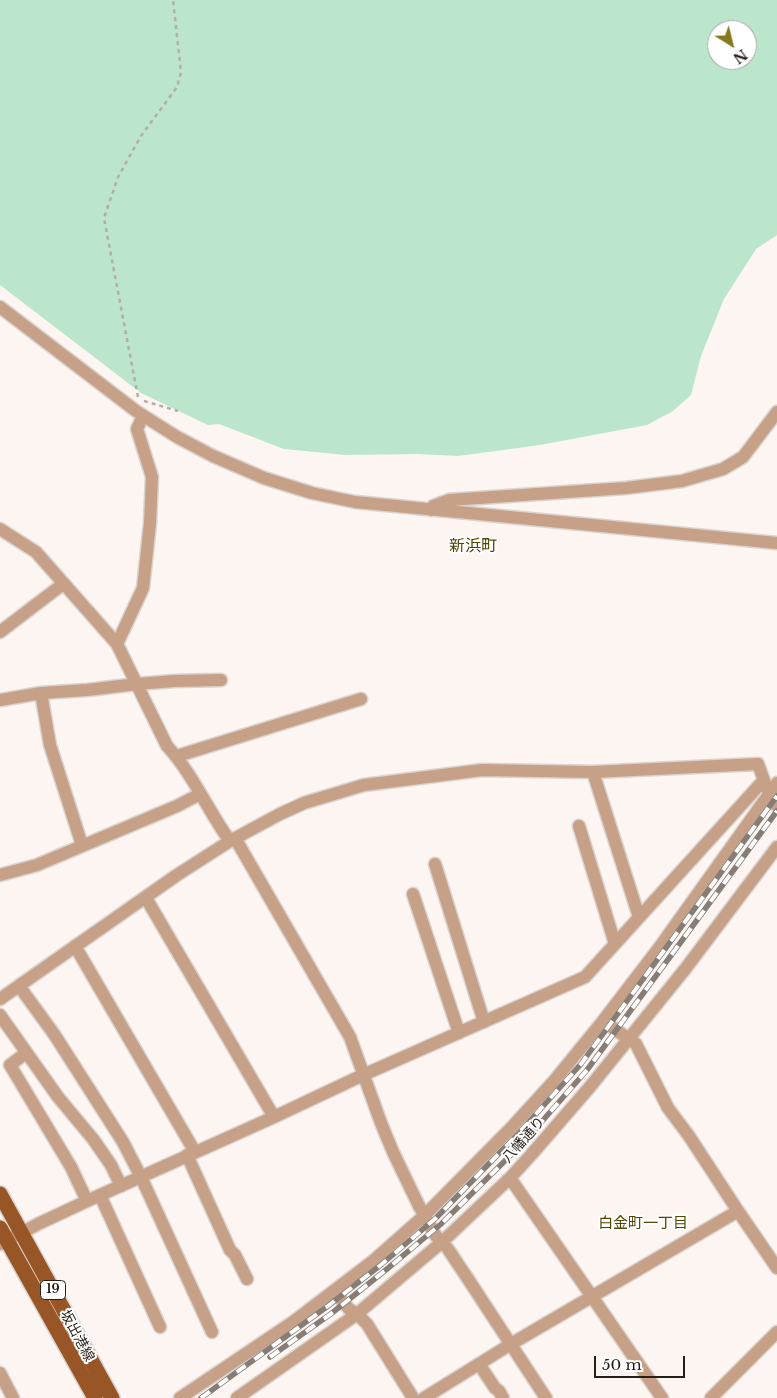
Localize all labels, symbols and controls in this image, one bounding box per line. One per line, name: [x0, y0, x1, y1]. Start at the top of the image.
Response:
north arrow: [707, 20, 757, 70]
text: N: [730, 45, 751, 67]
district label: 新浜町: [449, 536, 497, 556]
street label: 八幡通り: [499, 1114, 549, 1166]
district label: 白金町一丁目: [598, 1215, 688, 1233]
road number: 19: [40, 1280, 66, 1300]
street label: 坂出港線: [56, 1307, 98, 1365]
scale bar: [597, 1346, 688, 1378]
text: 50 m: [602, 1355, 642, 1374]

